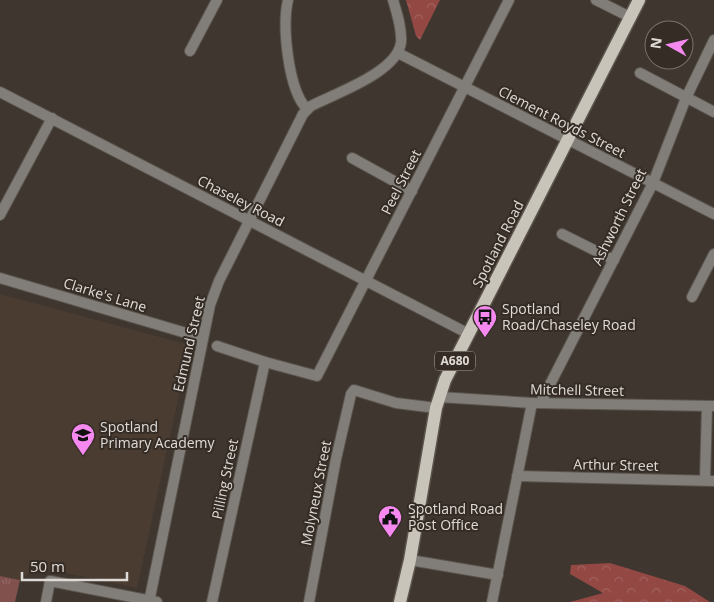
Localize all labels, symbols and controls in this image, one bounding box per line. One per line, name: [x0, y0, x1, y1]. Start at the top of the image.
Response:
north arrow: [644, 20, 694, 70]
text: N: [645, 36, 666, 50]
street label: Clement Royds Street: [495, 81, 629, 162]
street label: Peel Street: [376, 146, 425, 217]
street label: Ashworth Street: [587, 165, 650, 268]
street label: Chaseley Road: [195, 170, 288, 231]
street label: Spotland Road: [467, 197, 528, 290]
street label: Clarke's Lane: [61, 273, 149, 316]
street label: Edmund Street: [168, 294, 209, 394]
place label: Spotland Road/Chaseley Road: [502, 299, 636, 334]
bus stop icon: Spotland Road/Chaseley Road: [472, 304, 498, 338]
road number: A680: [435, 352, 475, 371]
street label: Mitchell Street: [530, 379, 624, 400]
place label: Spotland Primary Academy: [100, 417, 216, 452]
school or university icon: Spotland Primary Academy: [70, 422, 96, 456]
street label: Pilling Street: [207, 437, 242, 521]
street label: Molyneux Street: [296, 439, 335, 547]
street label: Arthur Street: [573, 454, 659, 475]
place label: Spotland Road Post Office: [408, 499, 503, 534]
public building icon: Spotland Road Post Office: [377, 504, 403, 538]
scale bar: [22, 550, 128, 582]
text: 50 m: [30, 556, 65, 576]

